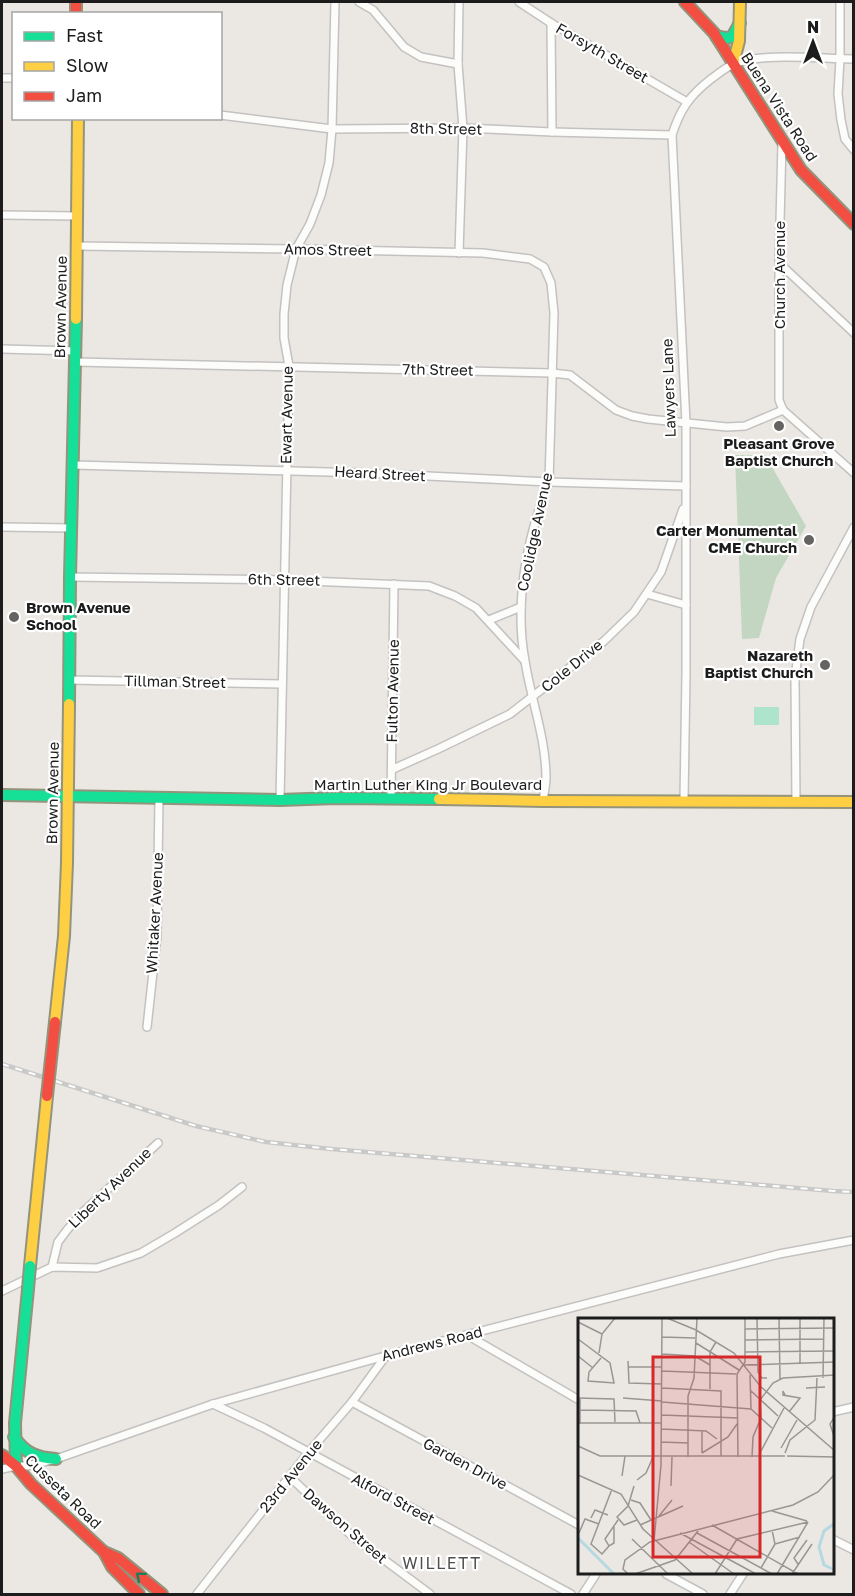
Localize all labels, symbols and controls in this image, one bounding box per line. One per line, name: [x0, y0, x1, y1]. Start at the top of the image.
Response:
legend: [12, 12, 222, 120]
north arrow: [783, 12, 843, 72]
text: N: [807, 17, 819, 37]
street label: Forsyth Street: [553, 18, 652, 86]
text: Fast: [66, 24, 103, 46]
street label: Buena Vista Road: [738, 49, 822, 164]
text: Slow: [66, 54, 109, 76]
text: Jam: [66, 84, 102, 106]
street label: 8th Street: [410, 118, 482, 138]
street label: Church Avenue: [770, 221, 788, 329]
street label: Amos Street: [284, 239, 372, 259]
street label: Brown Avenue: [50, 255, 70, 358]
street label: Lawyers Lane: [657, 338, 679, 438]
street label: 7th Street: [402, 359, 474, 379]
street label: Ewart Avenue: [276, 365, 296, 464]
marker: Pleasant Grove Baptist Church: [772, 419, 786, 433]
place label: Pleasant Grove Baptist Church: [723, 434, 835, 469]
street label: Heard Street: [334, 462, 426, 484]
street label: Coolidge Avenue: [513, 471, 555, 593]
place label: Carter Monumental CME Church: [656, 521, 797, 556]
marker: Carter Monumental CME Church: [802, 533, 816, 547]
street label: 6th Street: [248, 569, 320, 589]
place label: Brown Avenue School: [26, 598, 131, 633]
marker: Brown Avenue School: [7, 610, 21, 624]
street label: Cole Drive: [537, 635, 606, 695]
street label: Fulton Avenue: [382, 639, 402, 743]
place label: Nazareth Baptist Church: [704, 646, 813, 681]
marker: Nazareth Baptist Church: [818, 658, 832, 672]
street label: Tillman Street: [124, 671, 226, 691]
street label: Brown Avenue: [42, 741, 62, 844]
street label: Martin Luther King Jr Boulevard: [314, 775, 542, 793]
street label: Whitaker Avenue: [142, 851, 166, 974]
street label: Liberty Avenue: [64, 1143, 155, 1231]
inset map: [578, 1318, 834, 1575]
street label: Andrews Road: [379, 1322, 484, 1364]
street label: Garden Drive: [420, 1433, 511, 1493]
street label: 23rd Avenue: [255, 1435, 325, 1516]
street label: Cusseta Road: [22, 1450, 106, 1532]
street label: Alford Street: [349, 1469, 438, 1528]
street label: Dawson Street: [300, 1484, 391, 1567]
district label: WILLETT: [402, 1553, 482, 1573]
one-way arrow: [136, 1572, 147, 1583]

